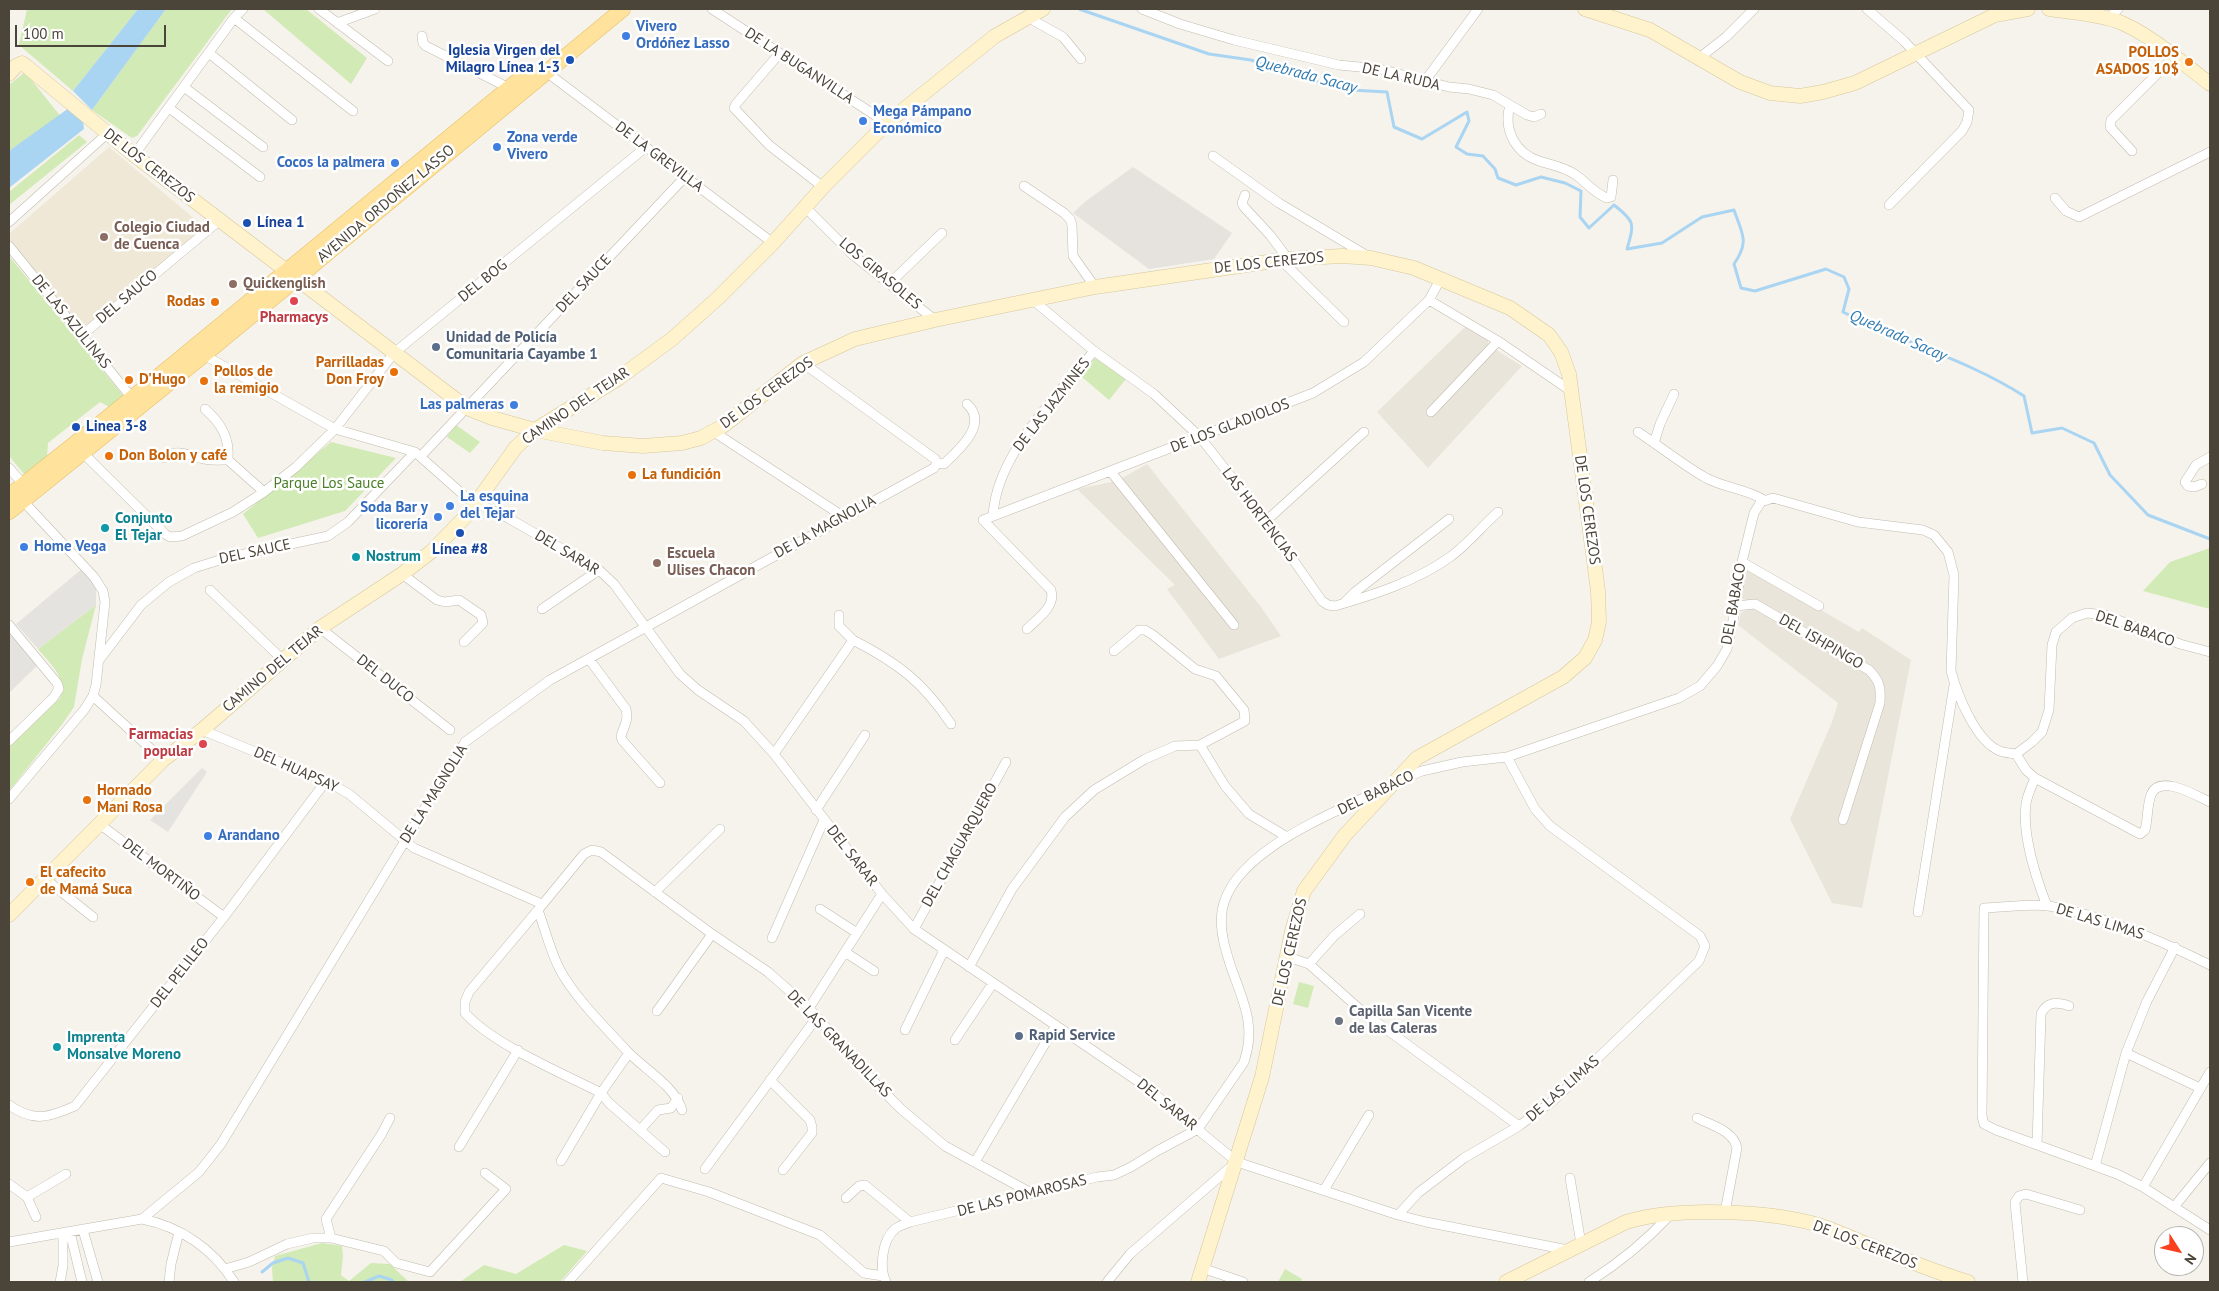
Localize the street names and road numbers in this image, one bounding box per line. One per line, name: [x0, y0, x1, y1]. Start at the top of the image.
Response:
street label: DE LA BUGANVILLA: [741, 24, 857, 108]
street label: DE LA RUDA: [1360, 59, 1442, 95]
street label: DE LA GREVILLA: [611, 118, 707, 196]
street label: DE LOS CEREZOS: [100, 125, 198, 207]
street label: AVENIDA ORDOÑEZ LASSO: [314, 141, 458, 267]
street label: LOS GIRASOLES: [835, 234, 925, 314]
street label: DE LOS CEREZOS: [1213, 248, 1325, 278]
street label: DEL SAUCE: [553, 251, 615, 317]
street label: DEL BOG: [455, 256, 511, 306]
street label: DEL SAUCO: [93, 266, 161, 328]
street label: DE LAS AZULINAS: [28, 271, 114, 373]
street label: DE LOS CEREZOS: [717, 353, 817, 433]
street label: DE LAS JAZMINES: [1010, 355, 1094, 455]
street label: CAMINO DEL TEJAR: [519, 363, 633, 449]
street label: DE LOS GLADIOLOS: [1168, 395, 1292, 457]
street label: DE LOS CEREZOS: [1570, 454, 1604, 566]
street label: LAS HORTENCIAS: [1218, 464, 1300, 566]
street label: DE LA MAGNOLIA: [771, 492, 879, 562]
street label: DEL SARAR: [531, 527, 603, 579]
street label: DEL SAUCE: [218, 536, 292, 568]
street label: DEL BABACO: [1718, 562, 1750, 646]
street label: DEL BABACO: [2093, 607, 2177, 651]
street label: DEL ISHPINGO: [1776, 611, 1866, 673]
street label: CAMINO DEL TEJAR: [219, 622, 327, 716]
street label: DEL DUCO: [353, 651, 417, 707]
street label: DE LA MAGNOLIA: [396, 741, 472, 847]
street label: DEL HUAPSAY: [251, 743, 341, 797]
street label: DEL BABACO: [1335, 767, 1417, 819]
street label: DEL CHAGUARQUERO: [918, 780, 1002, 910]
street label: DEL SARAR: [823, 822, 881, 890]
street label: DEL MORTIÑO: [119, 835, 203, 905]
street label: DE LOS CEREZOS: [1269, 896, 1311, 1008]
street label: DE LAS LIMAS: [2054, 900, 2146, 944]
street label: DEL PELILEO: [147, 934, 213, 1012]
street label: DE LAS GRANADILLAS: [783, 987, 895, 1101]
street label: DE LAS LIMAS: [1523, 1052, 1603, 1126]
street label: DEL SARAR: [1133, 1075, 1201, 1135]
street label: DE LAS POMAROSAS: [955, 1171, 1089, 1221]
street label: DE LOS CEREZOS: [1810, 1217, 1920, 1273]

